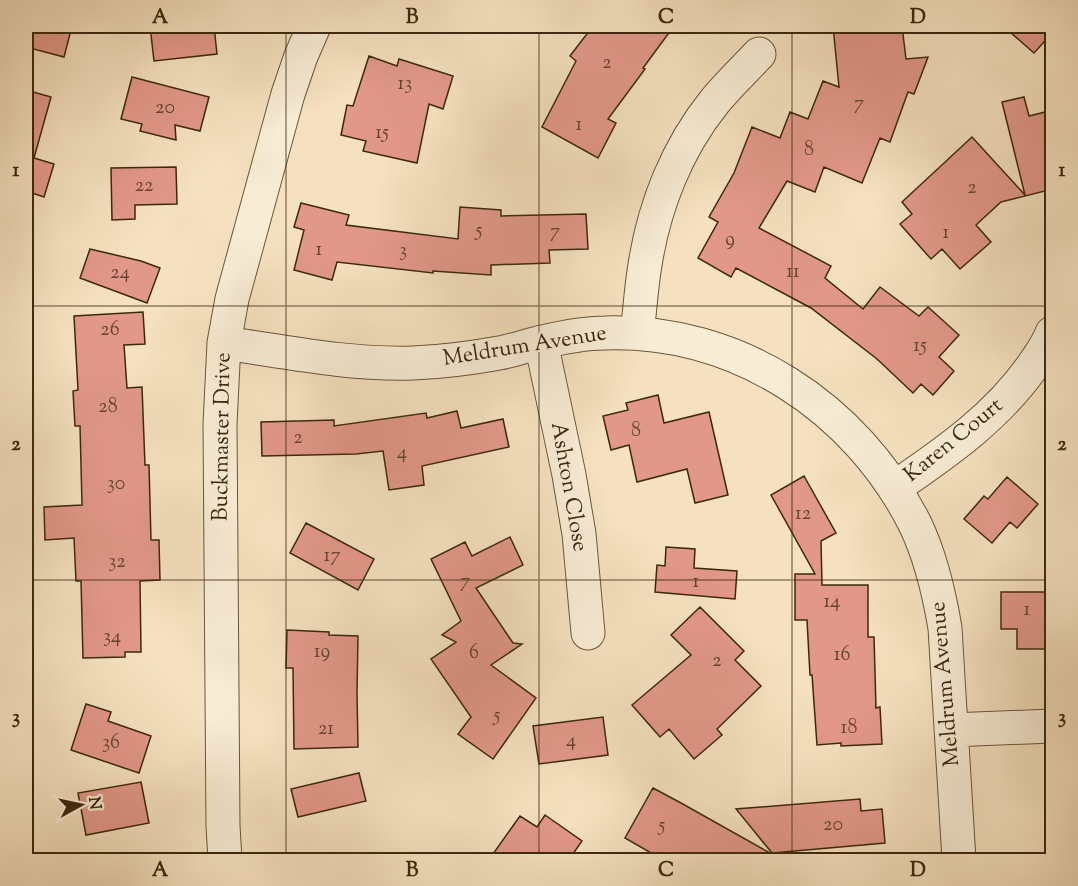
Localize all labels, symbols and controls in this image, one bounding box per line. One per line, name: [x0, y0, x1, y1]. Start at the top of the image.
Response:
text: A: [152, 4, 169, 33]
text: B: [406, 4, 419, 33]
text: C: [658, 4, 674, 33]
text: D: [910, 4, 926, 33]
house number: 2: [602, 49, 612, 78]
house number: 13: [398, 70, 412, 99]
house number: 7: [854, 90, 864, 119]
house number: 20: [155, 94, 175, 123]
house number: 1: [576, 111, 583, 140]
house number: 15: [375, 119, 389, 148]
house number: 8: [804, 136, 814, 165]
text: 1: [13, 157, 20, 186]
text: 1: [1059, 157, 1066, 186]
house number: 22: [135, 172, 153, 201]
house number: 2: [967, 174, 977, 203]
house number: 5: [475, 217, 483, 246]
house number: 7: [550, 218, 560, 247]
house number: 1: [943, 219, 950, 248]
house number: 9: [725, 226, 735, 255]
house number: 1: [316, 236, 323, 265]
house number: 3: [399, 237, 407, 266]
house number: 11: [786, 258, 800, 287]
house number: 24: [110, 259, 130, 288]
house number: 26: [100, 316, 120, 345]
street label: Meldrum Avenue: [441, 318, 609, 376]
house number: 15: [913, 332, 927, 361]
street label: Buckmaster Drive: [206, 352, 240, 522]
street label: Karen Court: [897, 391, 1011, 491]
house number: 28: [98, 393, 118, 422]
house number: 8: [631, 417, 641, 446]
street label: Ashton Close: [541, 420, 595, 554]
house number: 2: [293, 424, 303, 453]
text: 2: [11, 431, 21, 460]
text: 2: [1057, 431, 1067, 460]
house number: 4: [397, 439, 407, 468]
house number: 30: [107, 470, 125, 499]
house number: 12: [795, 500, 811, 529]
house number: 17: [324, 542, 340, 571]
house number: 32: [108, 548, 126, 577]
house number: 7: [460, 568, 470, 597]
house number: 1: [693, 568, 700, 597]
house number: 14: [824, 588, 840, 617]
house number: 1: [1024, 596, 1031, 625]
street label: Meldrum Avenue: [923, 600, 969, 768]
house number: 34: [103, 623, 121, 652]
house number: 19: [314, 638, 330, 667]
house number: 6: [469, 639, 479, 668]
house number: 16: [834, 641, 850, 670]
house number: 2: [712, 647, 722, 676]
house number: 5: [493, 702, 501, 731]
text: 3: [12, 704, 20, 733]
text: 3: [1058, 704, 1066, 733]
house number: 18: [841, 714, 857, 743]
house number: 21: [318, 715, 334, 744]
house number: 4: [566, 727, 576, 756]
house number: 36: [102, 729, 120, 758]
north arrow: [51, 775, 111, 835]
text: N: [81, 795, 106, 811]
house number: 20: [823, 811, 843, 840]
house number: 5: [658, 812, 666, 841]
text: A: [152, 857, 169, 886]
text: B: [406, 857, 419, 886]
text: C: [658, 857, 674, 886]
text: D: [910, 857, 926, 886]

